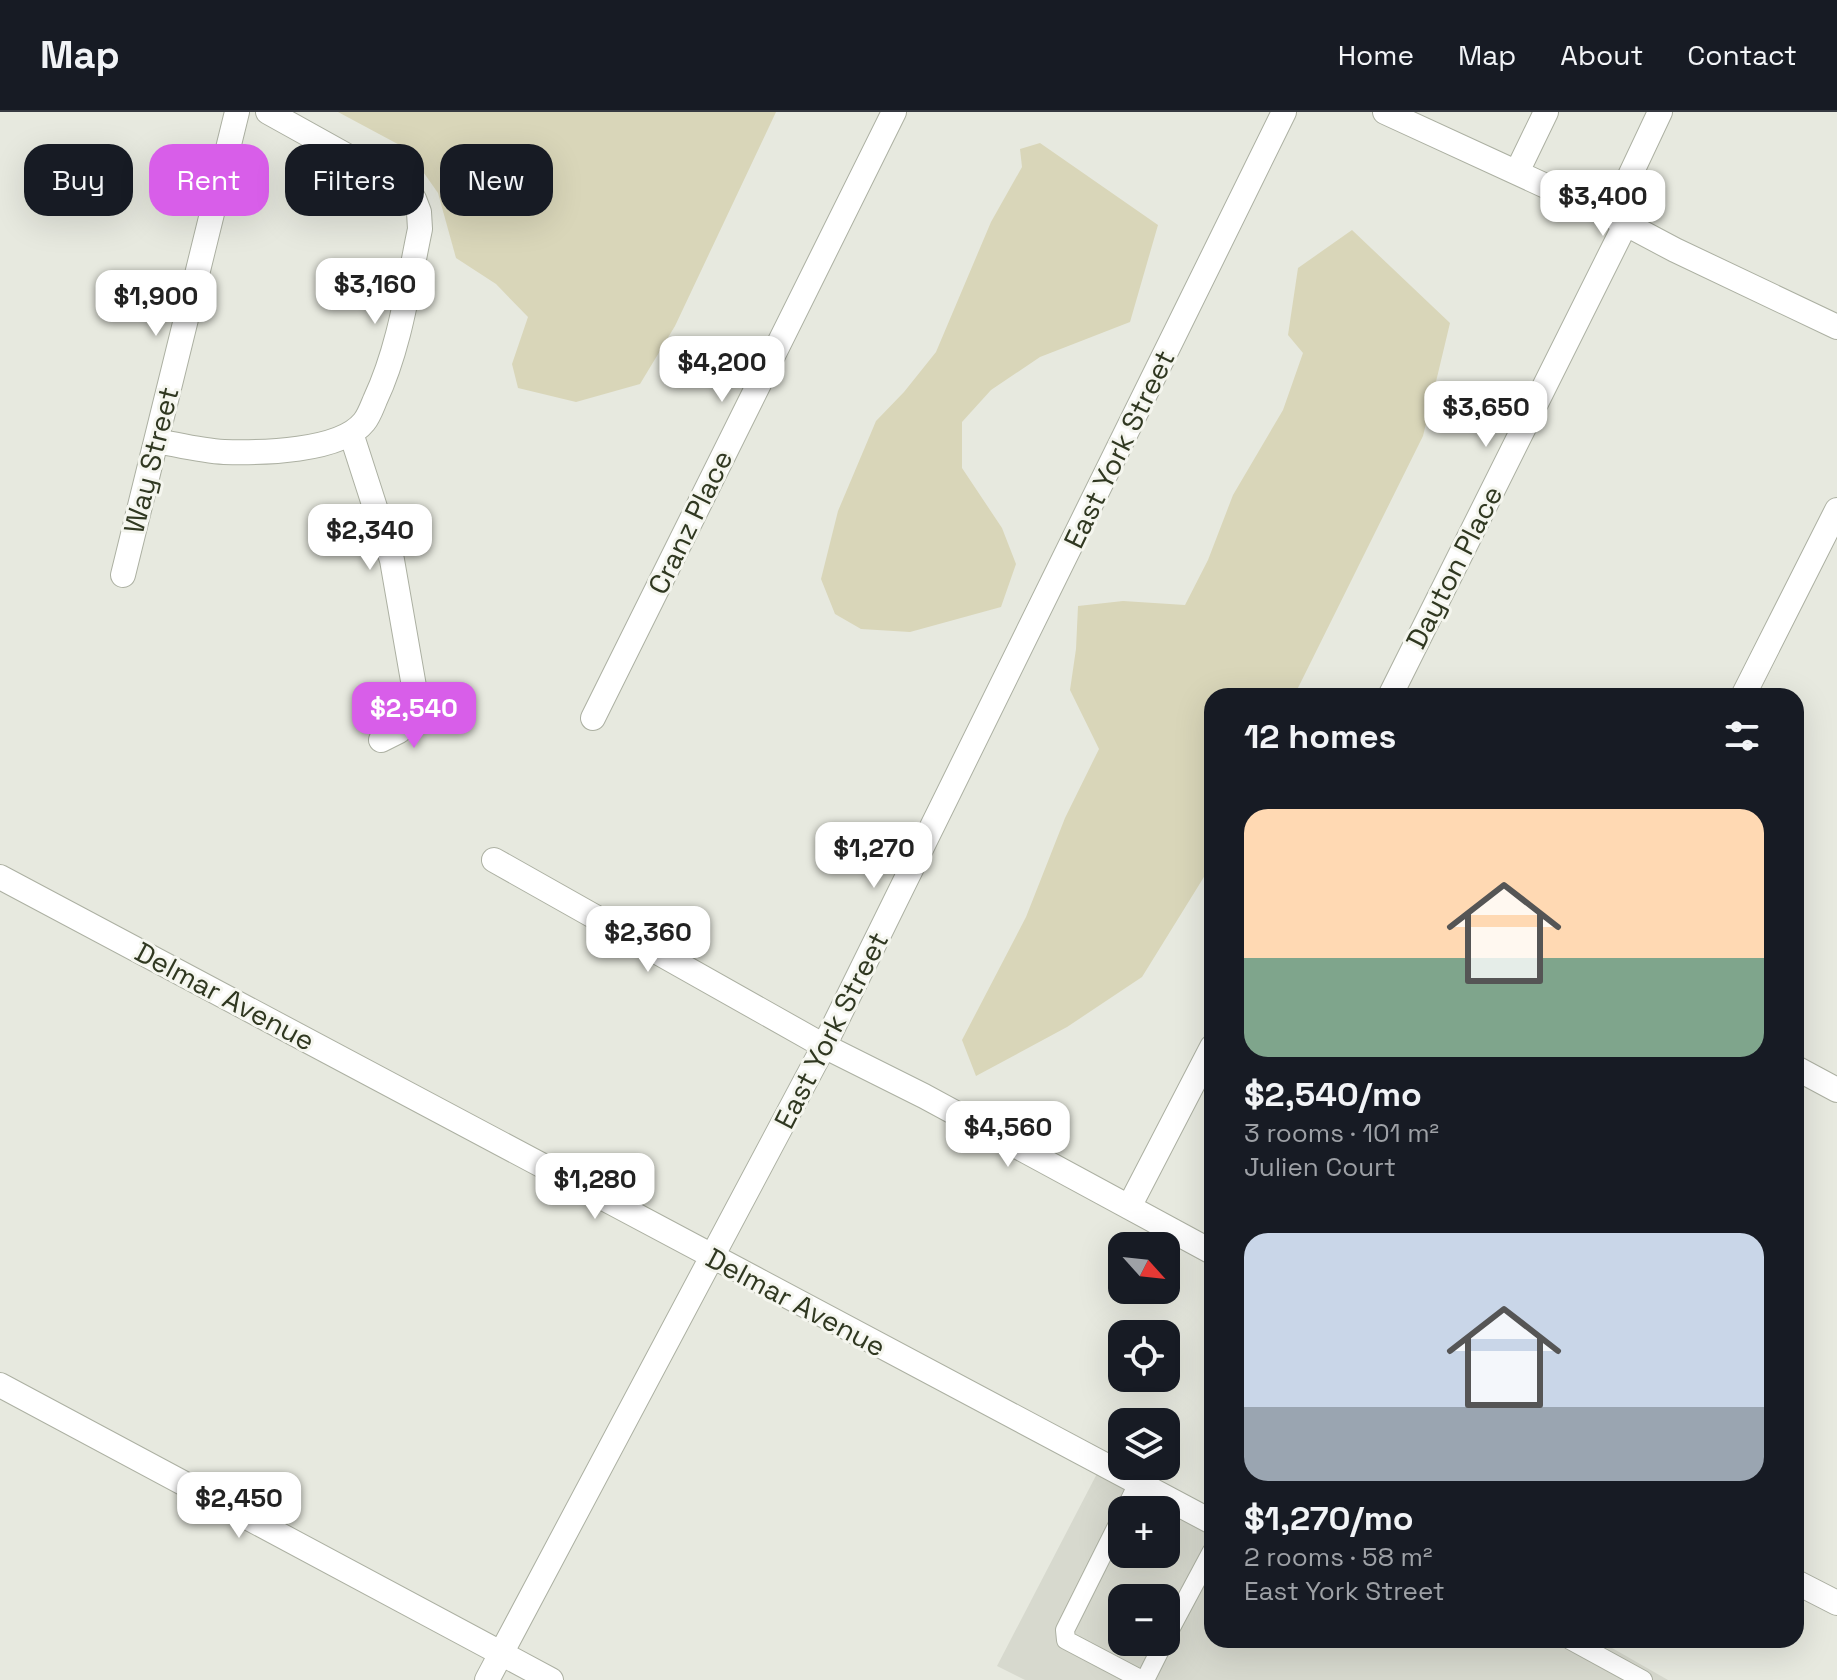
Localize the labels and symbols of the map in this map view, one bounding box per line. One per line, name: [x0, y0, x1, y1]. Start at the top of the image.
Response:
pin: $3,400: [1538, 170, 1668, 238]
pin: $3,160: [310, 258, 440, 326]
pin: $1,900: [91, 270, 221, 338]
pin: $4,200: [657, 336, 787, 404]
street label: East York Street: [1055, 344, 1183, 554]
pin: $3,650: [1421, 381, 1551, 449]
street label: Way Street: [115, 383, 187, 537]
street label: Cranz Place: [640, 444, 740, 600]
street label: Dayton Place: [1398, 479, 1510, 655]
pin: $2,340: [305, 504, 435, 572]
pin: $2,540: [349, 682, 479, 750]
pin: $1,270: [809, 822, 939, 890]
pin: $2,360: [583, 906, 713, 974]
street label: East York Street: [766, 925, 896, 1135]
street label: Delmar Avenue: [129, 934, 321, 1058]
pin: $4,560: [943, 1101, 1073, 1169]
pin: $1,280: [530, 1153, 660, 1221]
north arrow: [1108, 1232, 1180, 1304]
street label: Delmar Avenue: [700, 1240, 892, 1364]
pin: $2,450: [174, 1472, 304, 1540]

